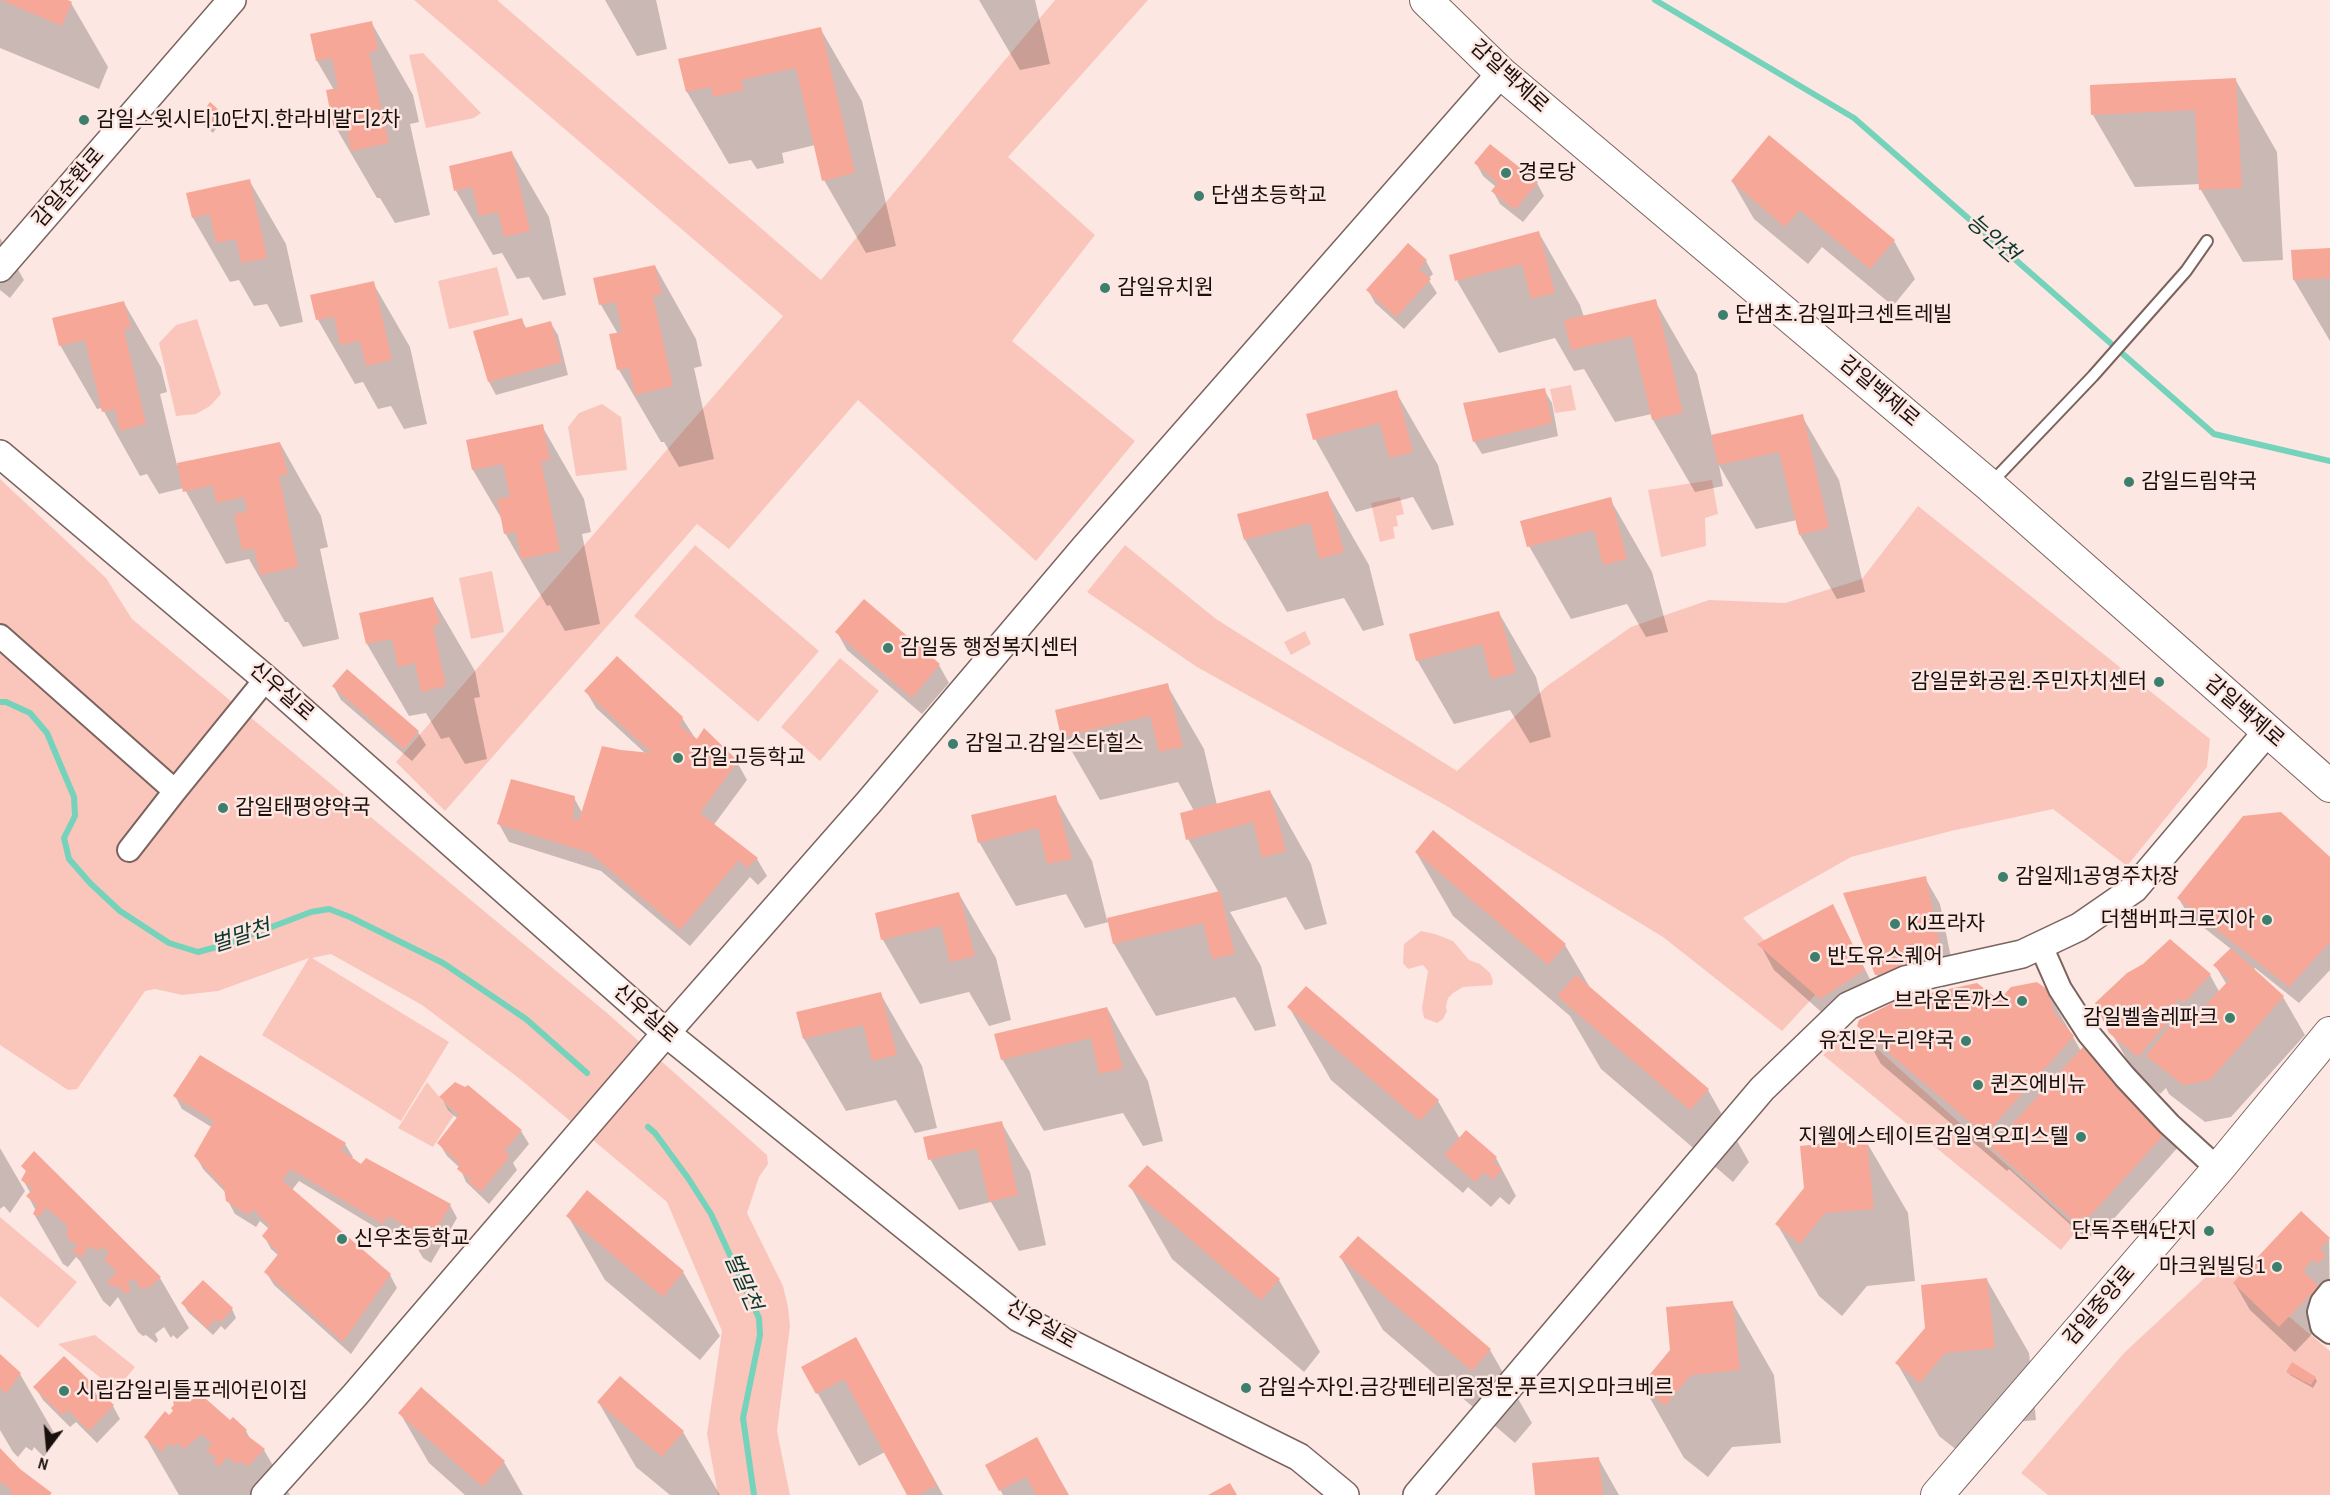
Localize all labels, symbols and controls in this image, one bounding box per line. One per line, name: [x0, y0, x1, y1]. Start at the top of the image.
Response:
street label: 감일백제로: [1465, 35, 1553, 119]
place label: 감일스윗시티10단지.한라비발디2차: [96, 107, 400, 133]
marker: 감일스윗시티10단지.한라비발디2차: [77, 113, 91, 127]
street label: 감일순환로: [28, 143, 110, 233]
place label: 경로당: [1518, 160, 1576, 186]
marker: 경로당: [1499, 166, 1513, 180]
place label: 단샘초등학교: [1211, 183, 1327, 209]
marker: 단샘초등학교: [1192, 189, 1206, 203]
water label: 능안천: [1960, 209, 2024, 269]
place label: 감일유치원: [1117, 275, 1214, 301]
marker: 감일유치원: [1098, 281, 1112, 295]
place label: 단샘초.감일파크센트레빌: [1735, 302, 1952, 328]
marker: 단샘초.감일파크센트레빌: [1716, 308, 1730, 322]
street label: 감일백제로: [1834, 351, 1924, 433]
place label: 감일드림약국: [2141, 469, 2257, 495]
marker: 감일드림약국: [2122, 475, 2136, 489]
place label: 감일동 행정복지센터: [900, 635, 1079, 661]
marker: 감일동 행정복지센터: [881, 641, 895, 655]
street label: 신우실로: [244, 657, 318, 727]
place label: 감일문화공원.주민자치센터: [1910, 669, 2147, 695]
street label: 감일백제로: [2199, 671, 2289, 753]
marker: 감일문화공원.주민자치센터: [2152, 675, 2166, 689]
place label: 감일고.감일스타힐스: [965, 731, 1144, 757]
marker: 감일고.감일스타힐스: [946, 737, 960, 751]
place label: 감일고등학교: [690, 745, 806, 771]
marker: 감일고등학교: [671, 751, 685, 765]
place label: 감일태평양약국: [235, 795, 370, 821]
marker: 감일태평양약국: [216, 801, 230, 815]
place label: 감일제1공영주차장: [2015, 864, 2179, 890]
marker: 감일제1공영주차장: [1996, 870, 2010, 884]
place label: 더챔버파크로지아: [2100, 907, 2255, 933]
place label: KJ프라자: [1907, 911, 1985, 937]
marker: 더챔버파크로지아: [2260, 913, 2274, 927]
water label: 벌말천: [208, 915, 274, 959]
marker: KJ프라자: [1888, 917, 1902, 931]
place label: 반도유스퀘어: [1827, 944, 1943, 970]
marker: 반도유스퀘어: [1808, 950, 1822, 964]
street label: 신우실로: [608, 979, 682, 1049]
place label: 브라운돈까스: [1894, 988, 2010, 1014]
marker: 브라운돈까스: [2015, 994, 2029, 1008]
place label: 감일벨솔레파크: [2083, 1005, 2218, 1031]
marker: 감일벨솔레파크: [2223, 1011, 2237, 1025]
place label: 유진온누리약국: [1819, 1028, 1954, 1054]
marker: 유진온누리약국: [1959, 1034, 1973, 1048]
place label: 퀸즈에비뉴: [1990, 1072, 2087, 1098]
marker: 퀸즈에비뉴: [1971, 1078, 1985, 1092]
place label: 지웰에스테이트감일역오피스텔: [1799, 1124, 2069, 1150]
marker: 지웰에스테이트감일역오피스텔: [2074, 1130, 2088, 1144]
place label: 단독주택4단지: [2072, 1218, 2197, 1244]
marker: 단독주택4단지: [2202, 1224, 2216, 1238]
place label: 신우초등학교: [354, 1226, 470, 1252]
marker: 신우초등학교: [335, 1232, 349, 1246]
water label: 벌말천: [718, 1249, 766, 1315]
place label: 마크원빌딩1: [2159, 1254, 2265, 1280]
marker: 마크원빌딩1: [2270, 1260, 2284, 1274]
street label: 감일중앙로: [2059, 1261, 2141, 1351]
street label: 신우실로: [1001, 1295, 1081, 1355]
place label: 감일수자인.금강펜테리움정문.푸르지오마크베르: [1258, 1375, 1673, 1401]
place label: 시립감일리틀포레어린이집: [76, 1378, 308, 1404]
marker: 감일수자인.금강펜테리움정문.푸르지오마크베르: [1239, 1381, 1253, 1395]
marker: 시립감일리틀포레어린이집: [57, 1384, 71, 1398]
north arrow: [18, 1417, 78, 1477]
text: N: [35, 1452, 51, 1476]

